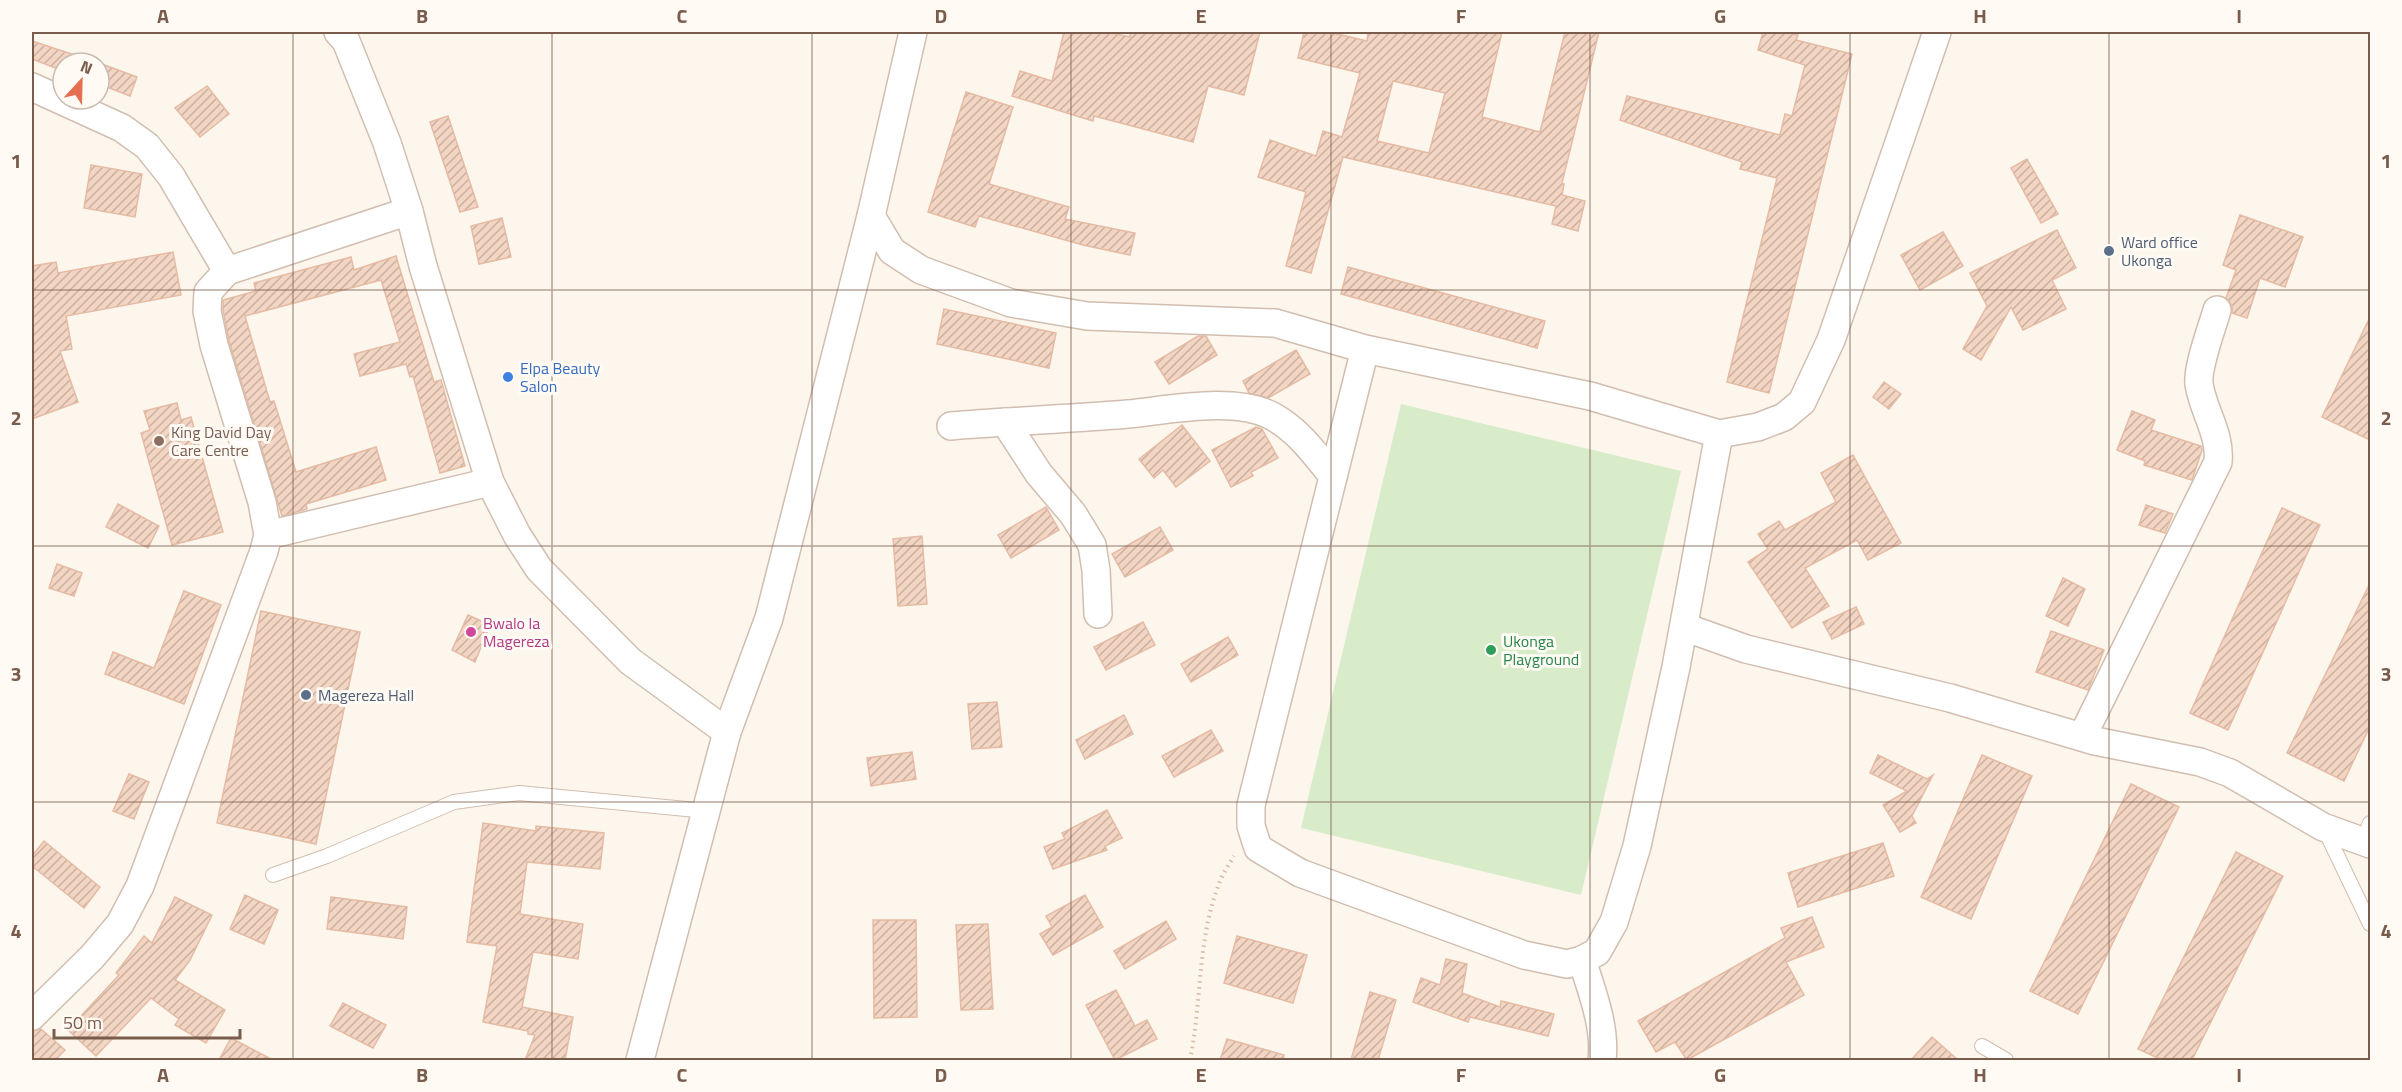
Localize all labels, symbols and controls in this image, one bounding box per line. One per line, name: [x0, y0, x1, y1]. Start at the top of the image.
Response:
text: A: [157, 0, 169, 31]
text: B: [416, 0, 428, 31]
text: C: [677, 0, 688, 31]
text: D: [935, 0, 947, 31]
text: E: [1195, 0, 1207, 31]
text: F: [1456, 0, 1467, 31]
text: G: [1714, 0, 1726, 31]
text: H: [1973, 0, 1987, 31]
text: I: [2236, 0, 2242, 31]
north arrow: [51, 51, 111, 111]
text: N: [77, 54, 96, 80]
text: 1: [10, 145, 22, 176]
text: 1: [2380, 145, 2392, 176]
place label: Ward office Ukonga: [2121, 230, 2198, 272]
marker: Ward office Ukonga: [2102, 244, 2116, 258]
place label: Elpa Beauty Salon: [520, 356, 601, 398]
marker: Elpa Beauty Salon: [501, 370, 515, 384]
text: 2: [10, 402, 22, 433]
text: 2: [2380, 402, 2392, 433]
place label: King David Day Care Centre: [171, 420, 272, 462]
marker: King David Day Care Centre: [152, 434, 166, 448]
place label: Bwalo la Magereza: [483, 611, 550, 653]
marker: Bwalo la Magereza: [464, 625, 478, 639]
place label: Ukonga Playground: [1503, 629, 1579, 671]
marker: Ukonga Playground: [1484, 643, 1498, 657]
text: 3: [10, 658, 22, 689]
text: 3: [2380, 658, 2392, 689]
place label: Magereza Hall: [318, 683, 414, 707]
marker: Magereza Hall: [299, 688, 313, 702]
text: 4: [10, 915, 22, 946]
text: 4: [2380, 915, 2392, 946]
scale bar: [54, 1002, 240, 1040]
text: 50 m: [63, 1009, 102, 1036]
text: A: [157, 1059, 169, 1090]
text: B: [416, 1059, 428, 1090]
text: C: [677, 1059, 688, 1090]
text: D: [935, 1059, 947, 1090]
text: E: [1195, 1059, 1207, 1090]
text: F: [1456, 1059, 1467, 1090]
text: G: [1714, 1059, 1726, 1090]
text: H: [1973, 1059, 1987, 1090]
text: I: [2236, 1059, 2242, 1090]

